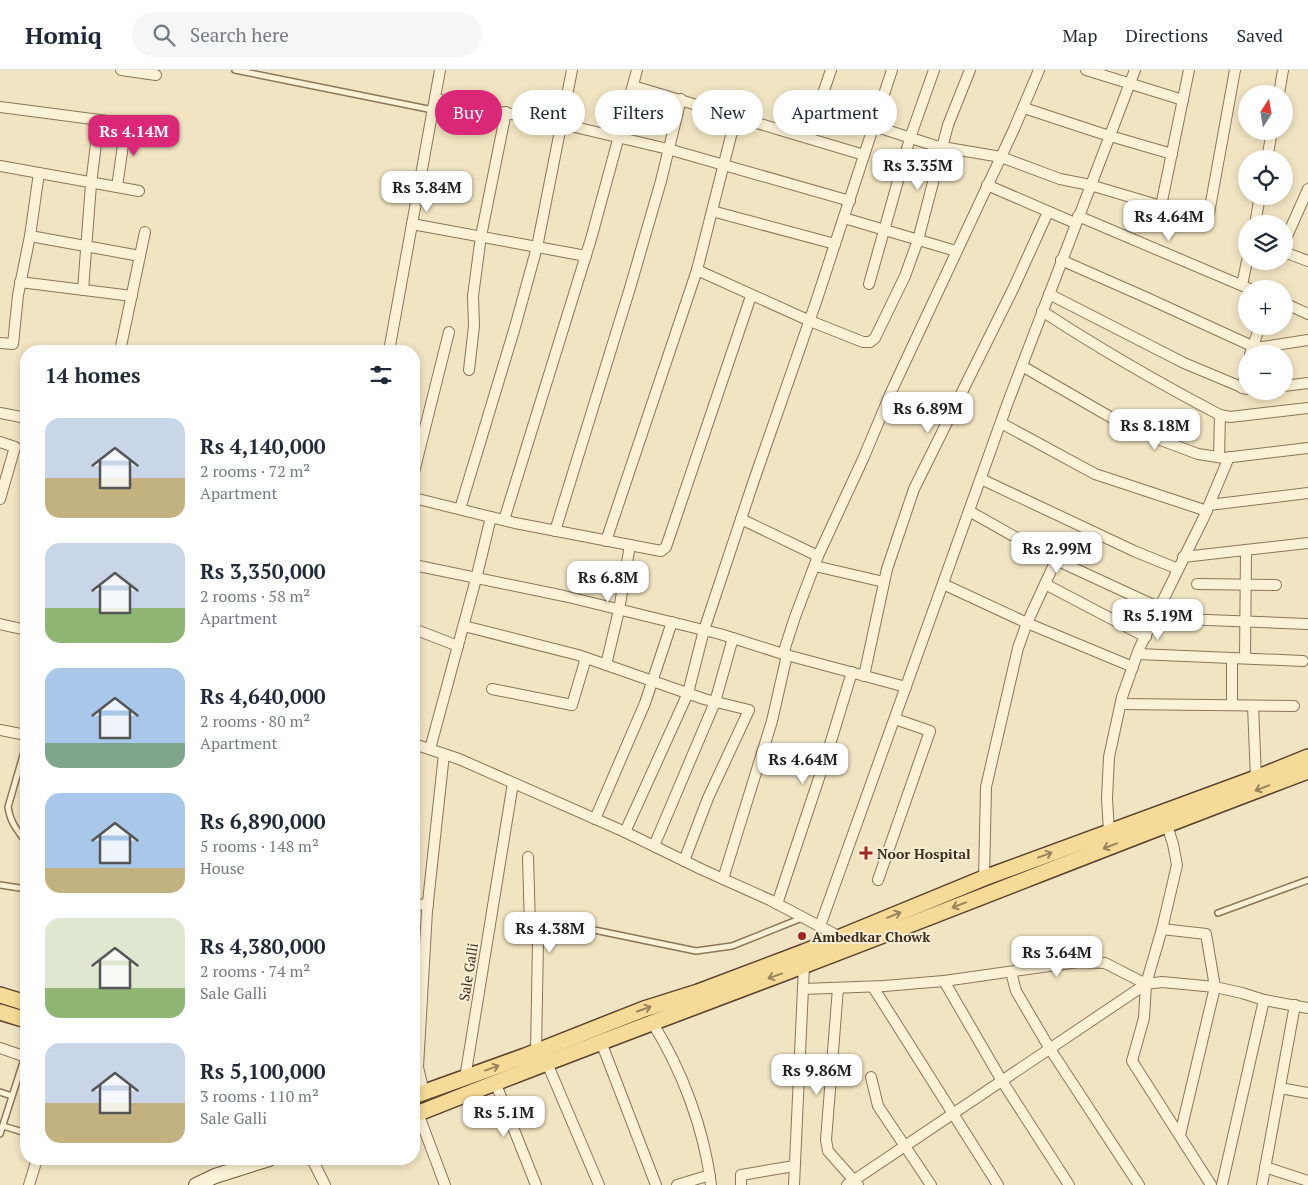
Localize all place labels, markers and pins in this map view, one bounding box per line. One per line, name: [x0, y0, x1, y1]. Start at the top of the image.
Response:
pin: Rs 4.14M: [82, 114, 186, 157]
pin: Rs 3.35M: [866, 148, 970, 191]
pin: Rs 3.84M: [375, 170, 479, 213]
pin: Rs 4.64M: [1117, 200, 1221, 242]
pin: Rs 6.89M: [876, 392, 980, 434]
pin: Rs 8.18M: [1103, 408, 1207, 451]
pin: Rs 2.99M: [1005, 532, 1109, 574]
pin: Rs 6.8M: [562, 560, 654, 603]
pin: Rs 5.19M: [1106, 598, 1210, 641]
pin: Rs 4.64M: [751, 742, 855, 785]
place label: Noor Hospital: [877, 844, 971, 863]
marker: Noor Hospital: [859, 846, 873, 860]
pin: Rs 4.38M: [498, 912, 602, 954]
place label: Ambedkar Chowk: [812, 927, 931, 946]
marker: Ambedkar Chowk: [796, 930, 808, 942]
pin: Rs 3.64M: [1005, 936, 1109, 978]
pin: Rs 9.86M: [765, 1054, 869, 1096]
pin: Rs 5.1M: [458, 1096, 550, 1138]

